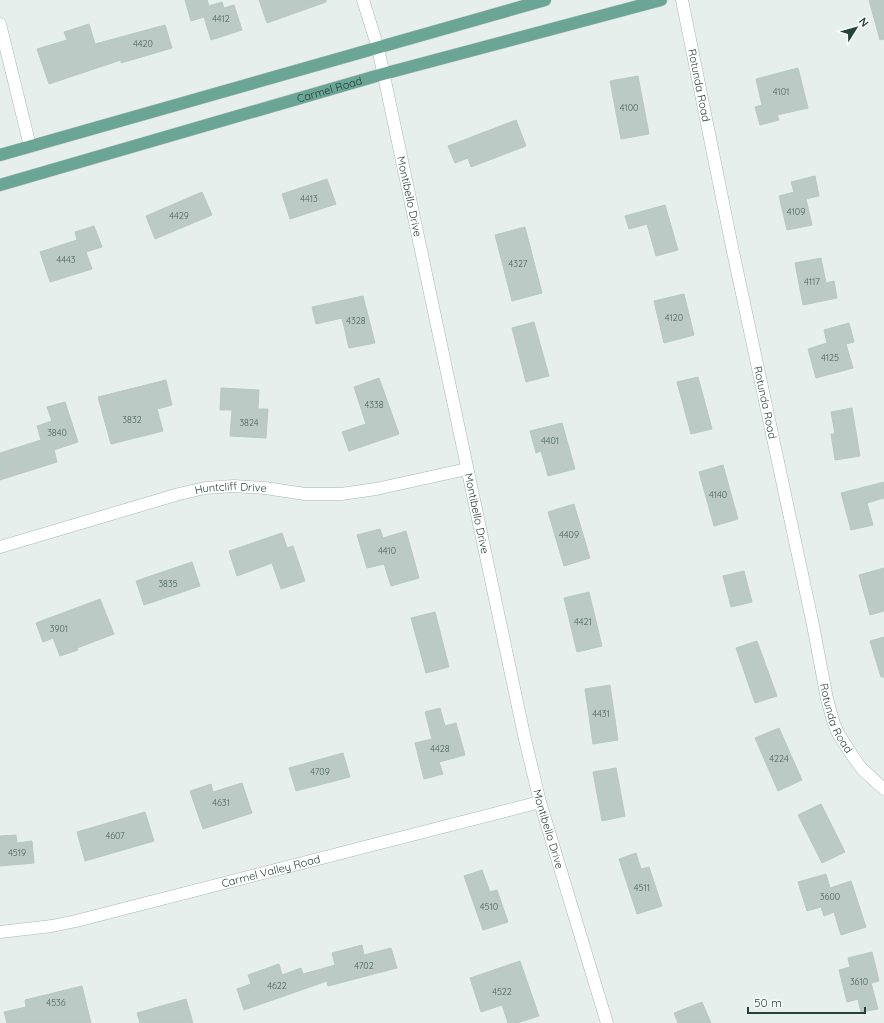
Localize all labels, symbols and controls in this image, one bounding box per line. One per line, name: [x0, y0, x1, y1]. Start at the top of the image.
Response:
north arrow: [836, 8, 876, 48]
house number: 4412: [212, 13, 230, 24]
text: N: [856, 15, 872, 29]
house number: 4420: [133, 38, 153, 49]
street label: Rotunda Road: [685, 48, 713, 123]
street label: Carmel Road: [295, 73, 364, 106]
house number: 4101: [773, 86, 789, 97]
house number: 4100: [620, 102, 638, 113]
street label: Montibello Drive: [394, 155, 425, 238]
house number: 4413: [300, 193, 318, 204]
house number: 4109: [787, 206, 805, 217]
house number: 4429: [169, 210, 189, 221]
house number: 4443: [57, 254, 76, 265]
house number: 4327: [509, 258, 528, 269]
house number: 4117: [804, 276, 820, 287]
house number: 4120: [665, 312, 683, 323]
house number: 4328: [346, 315, 366, 326]
house number: 4125: [821, 352, 839, 363]
street label: Rotunda Road: [751, 365, 780, 440]
house number: 4338: [364, 399, 384, 410]
house number: 3832: [122, 414, 142, 425]
house number: 3824: [239, 417, 259, 428]
house number: 3840: [47, 427, 67, 438]
house number: 4401: [541, 435, 559, 446]
street label: Montibello Drive: [461, 472, 492, 555]
street label: Huntcliff Drive: [193, 479, 267, 497]
house number: 4140: [709, 489, 727, 500]
house number: 4409: [559, 529, 579, 540]
house number: 4410: [378, 545, 396, 556]
house number: 3835: [158, 578, 178, 589]
house number: 4421: [574, 616, 592, 627]
house number: 3901: [50, 623, 68, 634]
street label: Rotunda Road: [817, 682, 856, 756]
house number: 4431: [592, 708, 610, 719]
house number: 4428: [430, 743, 450, 754]
house number: 4224: [769, 753, 789, 764]
house number: 4709: [310, 766, 330, 777]
street label: Montibello Drive: [530, 788, 567, 871]
house number: 4631: [212, 797, 230, 808]
house number: 4607: [105, 830, 125, 841]
house number: 4519: [8, 847, 26, 858]
street label: Carmel Valley Road: [220, 852, 322, 890]
house number: 4511: [634, 882, 650, 893]
house number: 3600: [820, 891, 840, 902]
house number: 4510: [480, 901, 498, 912]
house number: 4702: [354, 960, 374, 971]
house number: 3610: [850, 976, 868, 987]
house number: 4622: [267, 980, 287, 991]
house number: 4522: [492, 986, 512, 997]
scale bar: [748, 989, 865, 1015]
text: 50 m: [754, 995, 782, 1010]
house number: 4536: [46, 997, 66, 1008]

